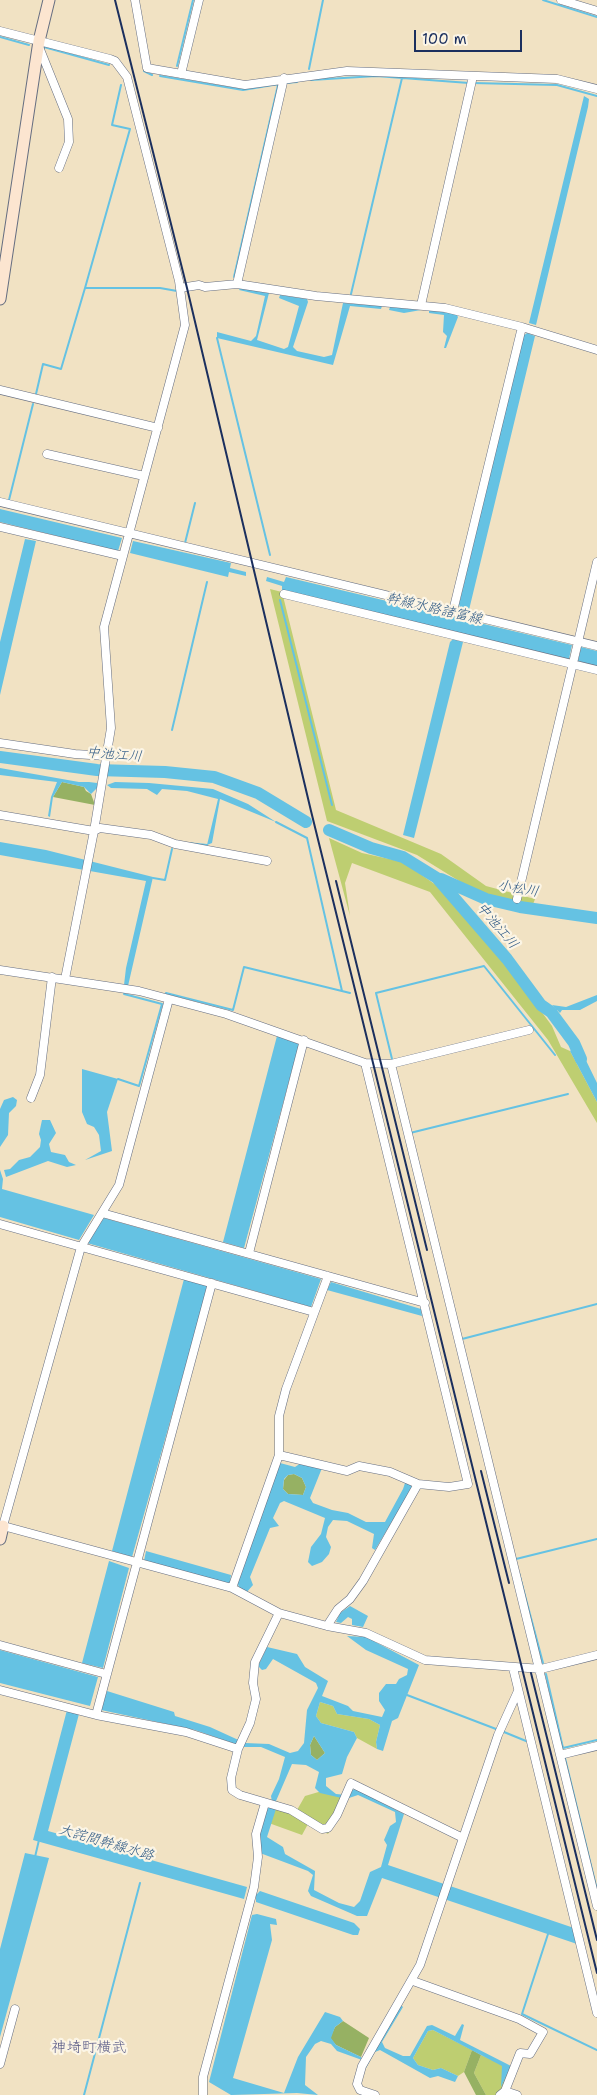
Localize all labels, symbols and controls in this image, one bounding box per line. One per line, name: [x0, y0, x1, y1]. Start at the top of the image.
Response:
scale bar: [417, 20, 524, 52]
text: 100 m: [422, 29, 467, 49]
water label: 幹線水路諸富線: [384, 590, 484, 628]
water label: 中池江川: [85, 744, 143, 766]
water label: 小松川: [496, 877, 540, 901]
water label: 中池江川: [473, 899, 521, 953]
water label: 大詫間幹線水路: [57, 1821, 155, 1865]
district label: 神埼町横武: [52, 2039, 126, 2057]

